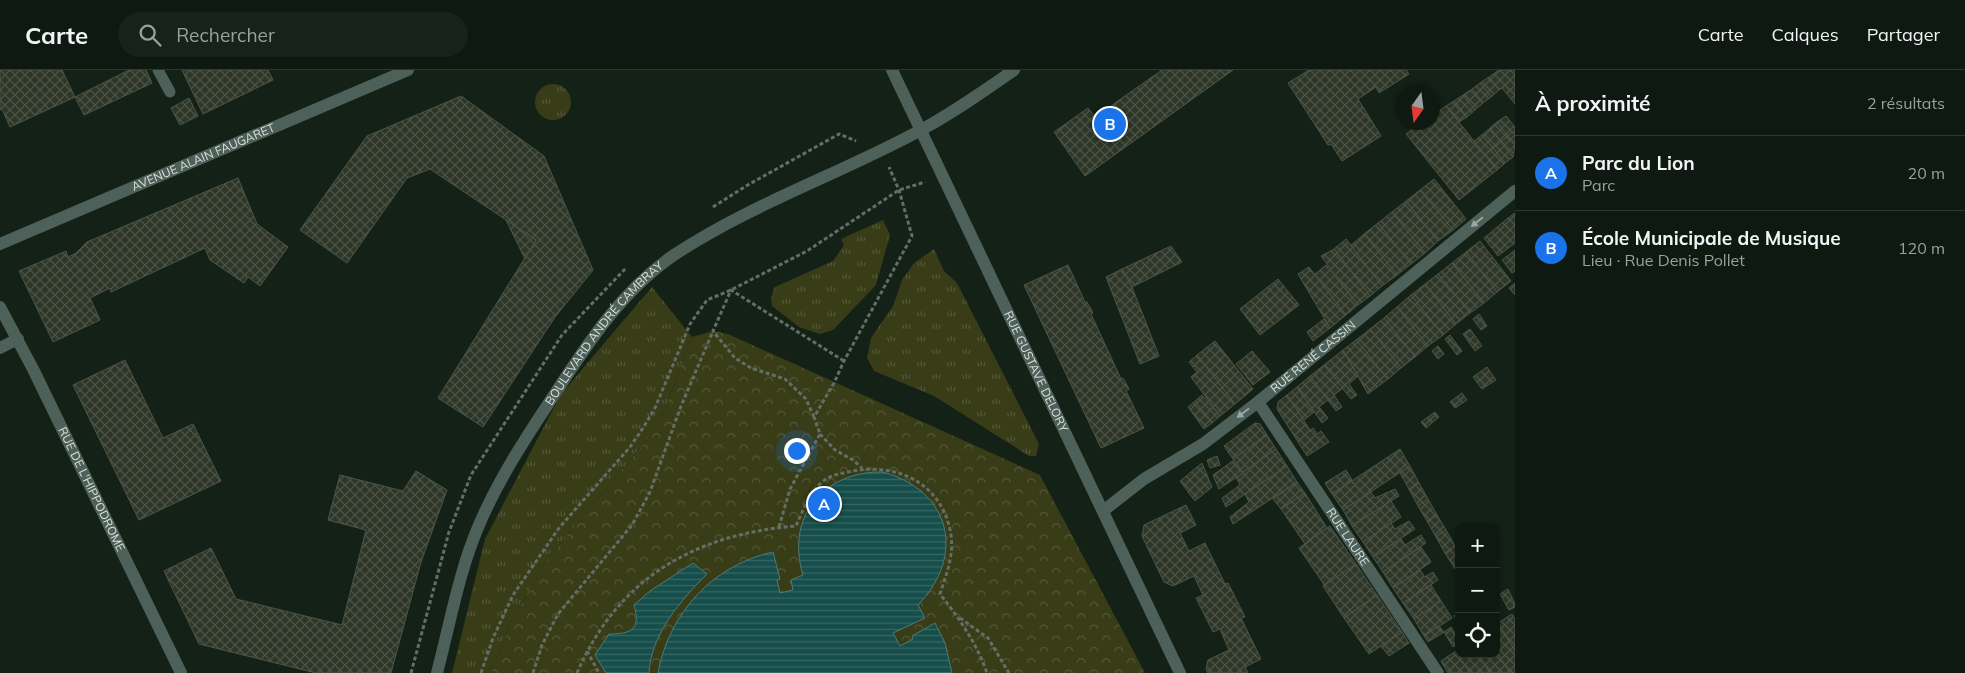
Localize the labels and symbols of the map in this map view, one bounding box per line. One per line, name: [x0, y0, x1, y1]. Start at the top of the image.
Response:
north arrow: [1395, 85, 1440, 130]
pin: B: [1094, 105, 1126, 143]
street label: AVENUE ALAIN FAUGARET: [129, 119, 278, 194]
one-way arrow: [1471, 217, 1484, 228]
street label: BOULEVARD ANDRÉ CAMBRAY: [541, 257, 666, 408]
street label: RUE GUSTAVE DELORY: [1001, 308, 1072, 435]
street label: RUE RENÉ CASSIN: [1267, 317, 1358, 396]
one-way arrow: [1237, 408, 1250, 419]
street label: RUE DE L'HIPPODROME: [55, 424, 129, 554]
your location: [784, 438, 810, 464]
pin: A: [808, 485, 840, 523]
street label: RUE LAURE: [1323, 505, 1373, 569]

